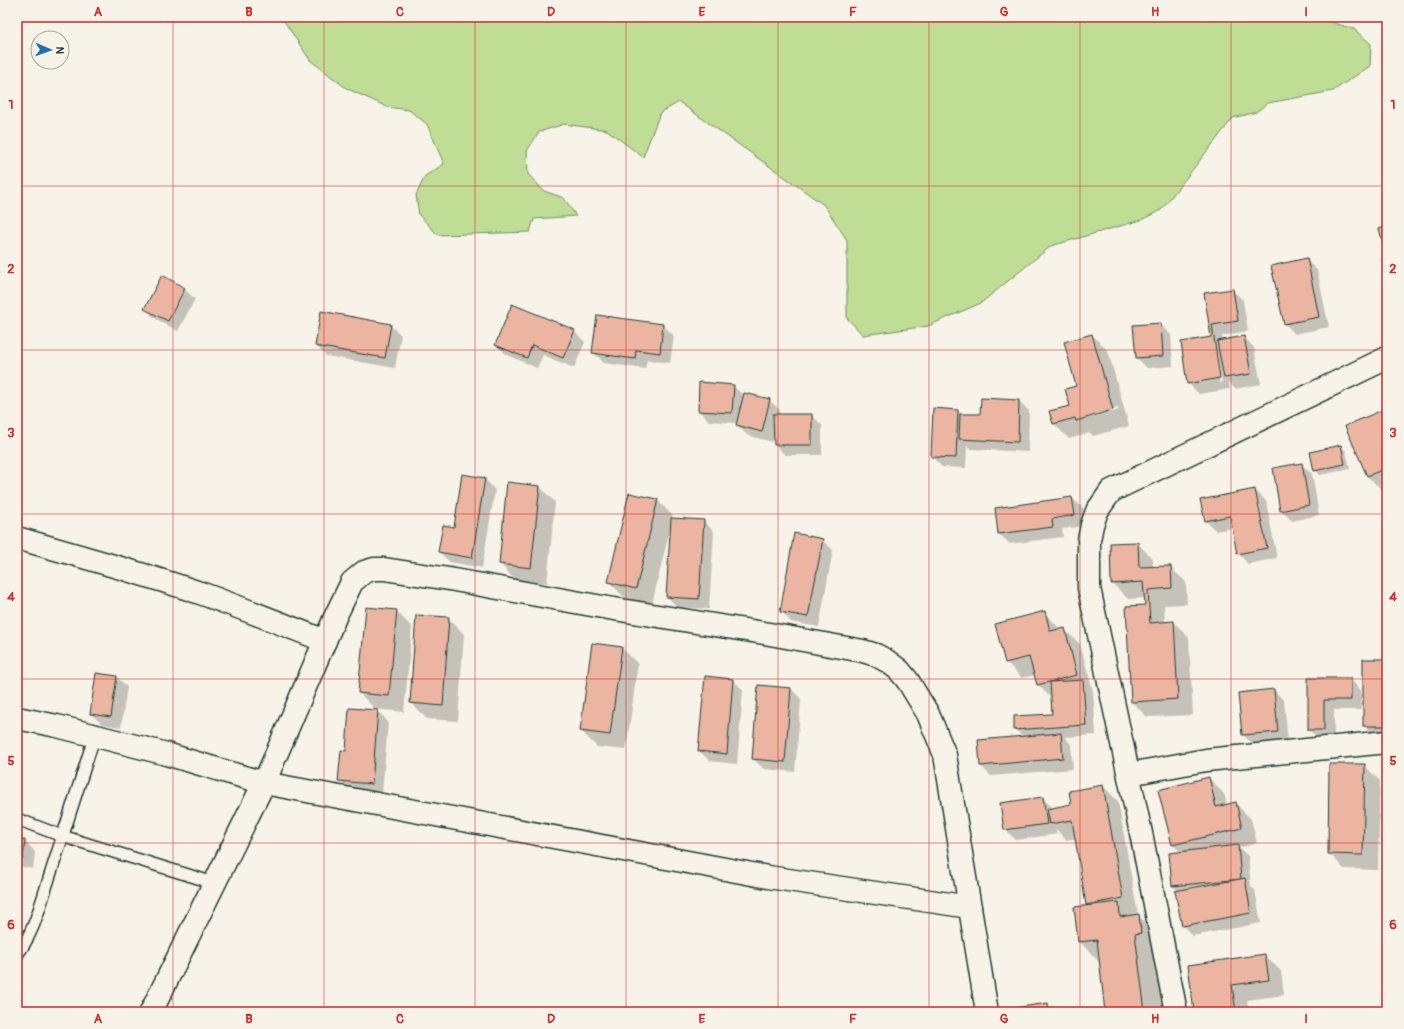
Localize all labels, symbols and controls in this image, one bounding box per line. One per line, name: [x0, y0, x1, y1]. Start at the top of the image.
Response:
text: A: [94, 4, 103, 20]
text: B: [245, 4, 253, 20]
text: C: [396, 4, 404, 20]
text: D: [547, 4, 555, 20]
text: E: [699, 4, 706, 20]
text: F: [849, 4, 857, 20]
text: G: [1000, 4, 1009, 20]
text: H: [1151, 4, 1159, 20]
text: I: [1304, 4, 1308, 20]
north arrow: [30, 30, 70, 70]
text: N: [53, 46, 66, 55]
text: 1: [8, 97, 14, 113]
text: 1: [1390, 97, 1396, 113]
text: 2: [7, 261, 15, 277]
text: 2: [1389, 261, 1397, 277]
text: 3: [7, 425, 15, 441]
text: 3: [1389, 425, 1397, 441]
text: 4: [7, 589, 15, 605]
text: 4: [1389, 589, 1397, 605]
text: 5: [7, 753, 15, 769]
text: 5: [1389, 753, 1397, 769]
text: 6: [7, 917, 15, 933]
text: 6: [1389, 917, 1397, 933]
text: A: [94, 1011, 103, 1027]
text: B: [245, 1011, 253, 1027]
text: C: [396, 1011, 404, 1027]
text: D: [547, 1011, 555, 1027]
text: E: [699, 1011, 706, 1027]
text: F: [849, 1011, 857, 1027]
text: G: [1000, 1011, 1009, 1027]
text: H: [1151, 1011, 1159, 1027]
text: I: [1304, 1011, 1308, 1027]

